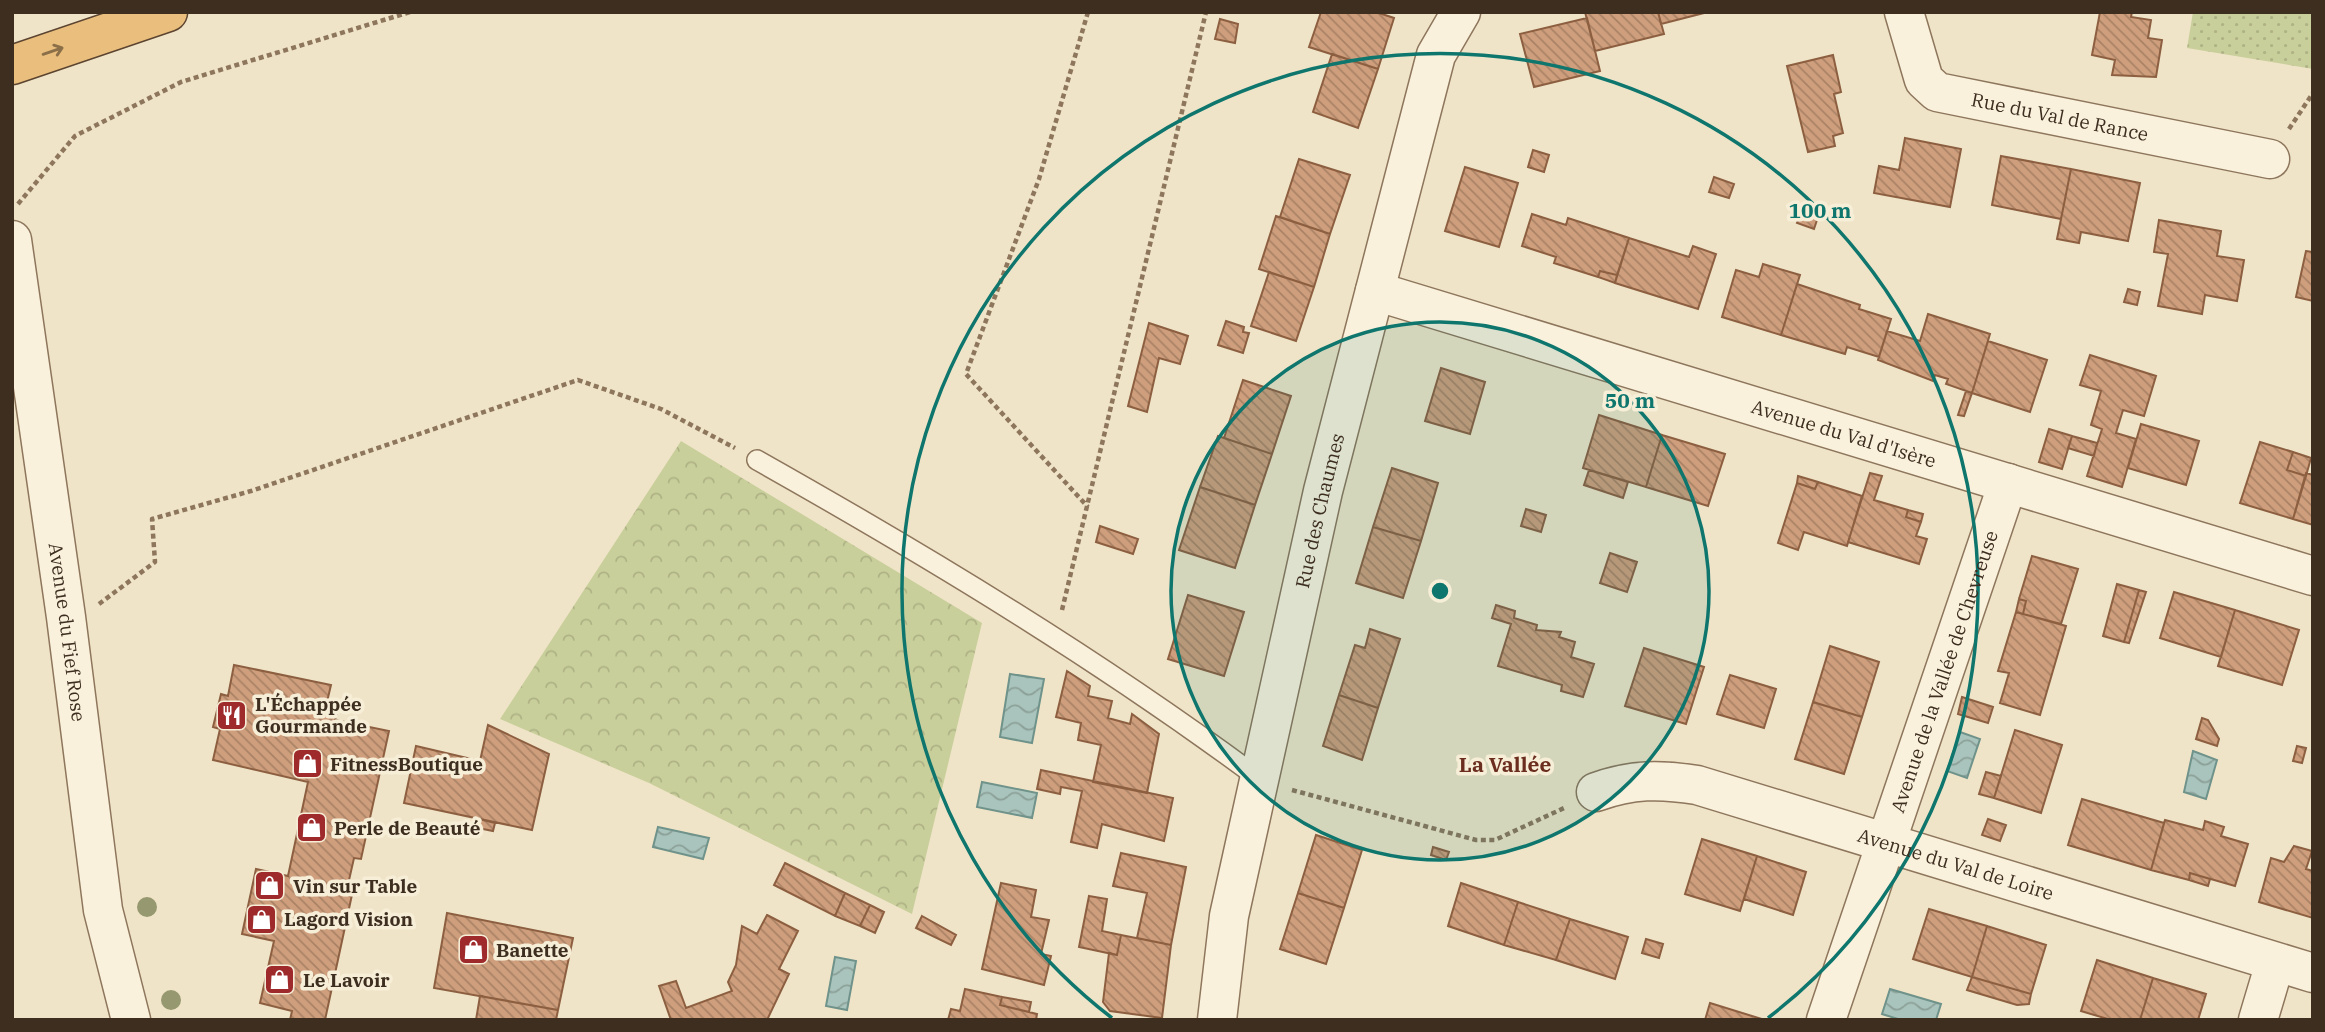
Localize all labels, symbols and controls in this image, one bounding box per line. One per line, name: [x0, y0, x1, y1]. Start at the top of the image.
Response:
one-way arrow: [42, 44, 64, 57]
street label: Rue du Val de Rance: [1969, 87, 2151, 146]
text: 100 m: [1788, 196, 1852, 224]
text: 50 m: [1605, 386, 1655, 414]
street label: Avenue du Val d'Isère: [1749, 394, 1939, 473]
street label: Rue des Chaumes: [1290, 431, 1349, 590]
street label: Avenue de la Vallée de Chevreuse: [1885, 527, 2003, 816]
street label: Avenue du Fief Rose: [43, 541, 91, 723]
centre of rings: [1428, 579, 1452, 603]
place label: L'Échappée Gourmande: [255, 692, 367, 738]
restaurant icon: L'Échappée Gourmande: [215, 698, 249, 732]
shop icon: FitnessBoutique: [290, 747, 324, 781]
district label: La Vallée: [1459, 750, 1551, 778]
place label: FitnessBoutique: [330, 752, 483, 776]
shop icon: Perle de Beauté: [294, 811, 328, 845]
place label: Perle de Beauté: [334, 816, 481, 840]
street label: Avenue du Val de Loire: [1855, 823, 2057, 905]
shop icon: Vin sur Table: [253, 869, 287, 903]
place label: Vin sur Table: [293, 874, 418, 898]
shop icon: Lagord Vision: [244, 902, 278, 936]
place label: Lagord Vision: [284, 907, 413, 931]
shop icon: Banette: [456, 933, 490, 967]
place label: Banette: [496, 938, 569, 962]
shop icon: Le Lavoir: [263, 963, 297, 997]
place label: Le Lavoir: [303, 968, 390, 992]

